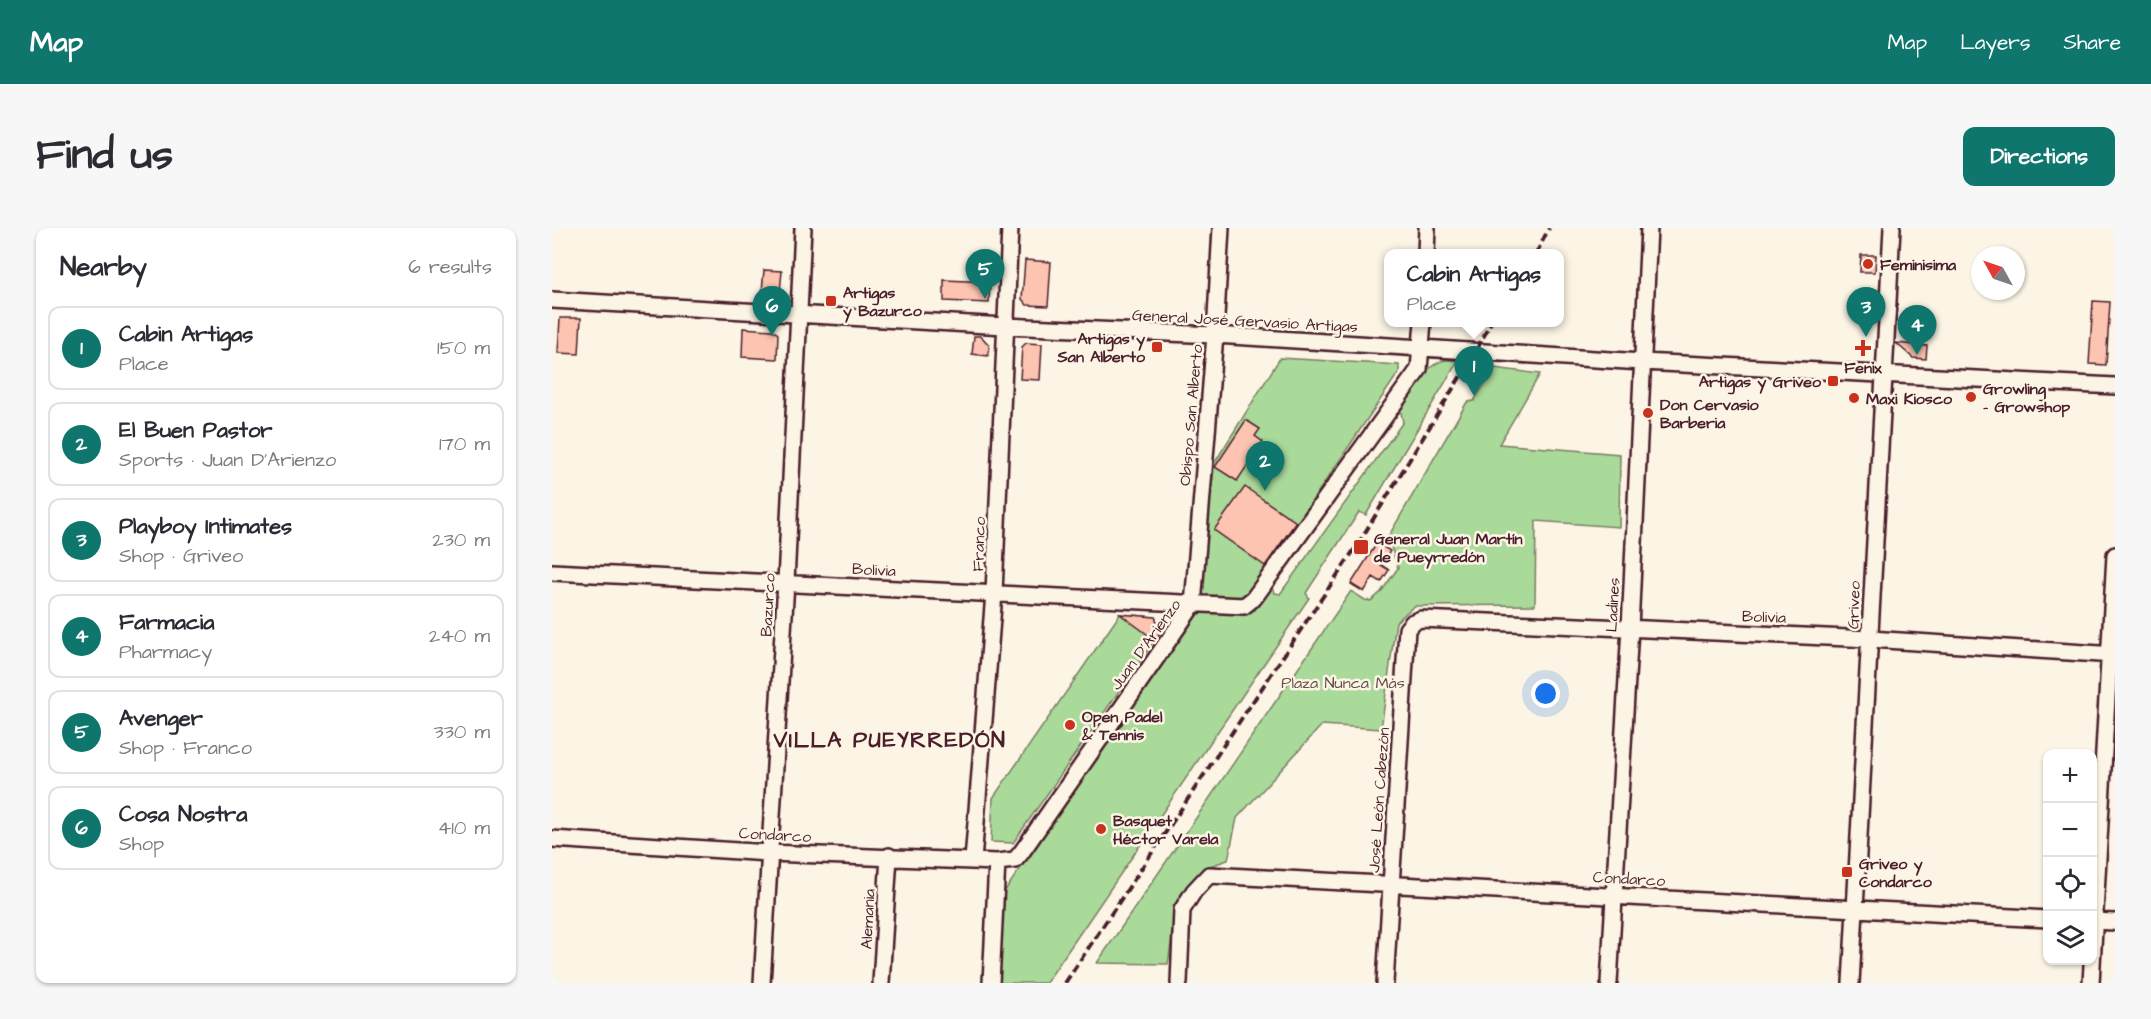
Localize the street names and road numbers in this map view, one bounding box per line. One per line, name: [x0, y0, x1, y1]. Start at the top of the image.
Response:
street label: General José Gervasio Artigas: [1131, 304, 1358, 339]
street label: Obispo San Alberto: [1174, 343, 1208, 487]
street label: Franco: [967, 516, 991, 572]
street label: Bolivia: [851, 558, 897, 582]
street label: Bazurco: [755, 573, 781, 637]
street label: Ladines: [1601, 577, 1625, 633]
street label: Griveo: [1842, 581, 1866, 630]
street label: Juan D’Arienzo: [1105, 595, 1186, 694]
street label: Bolivia: [1742, 605, 1786, 629]
street label: José León Cabezón: [1363, 727, 1395, 874]
street label: Condarco: [738, 822, 812, 848]
street label: Condarco: [1592, 866, 1666, 892]
street label: Alemania: [855, 888, 881, 950]

